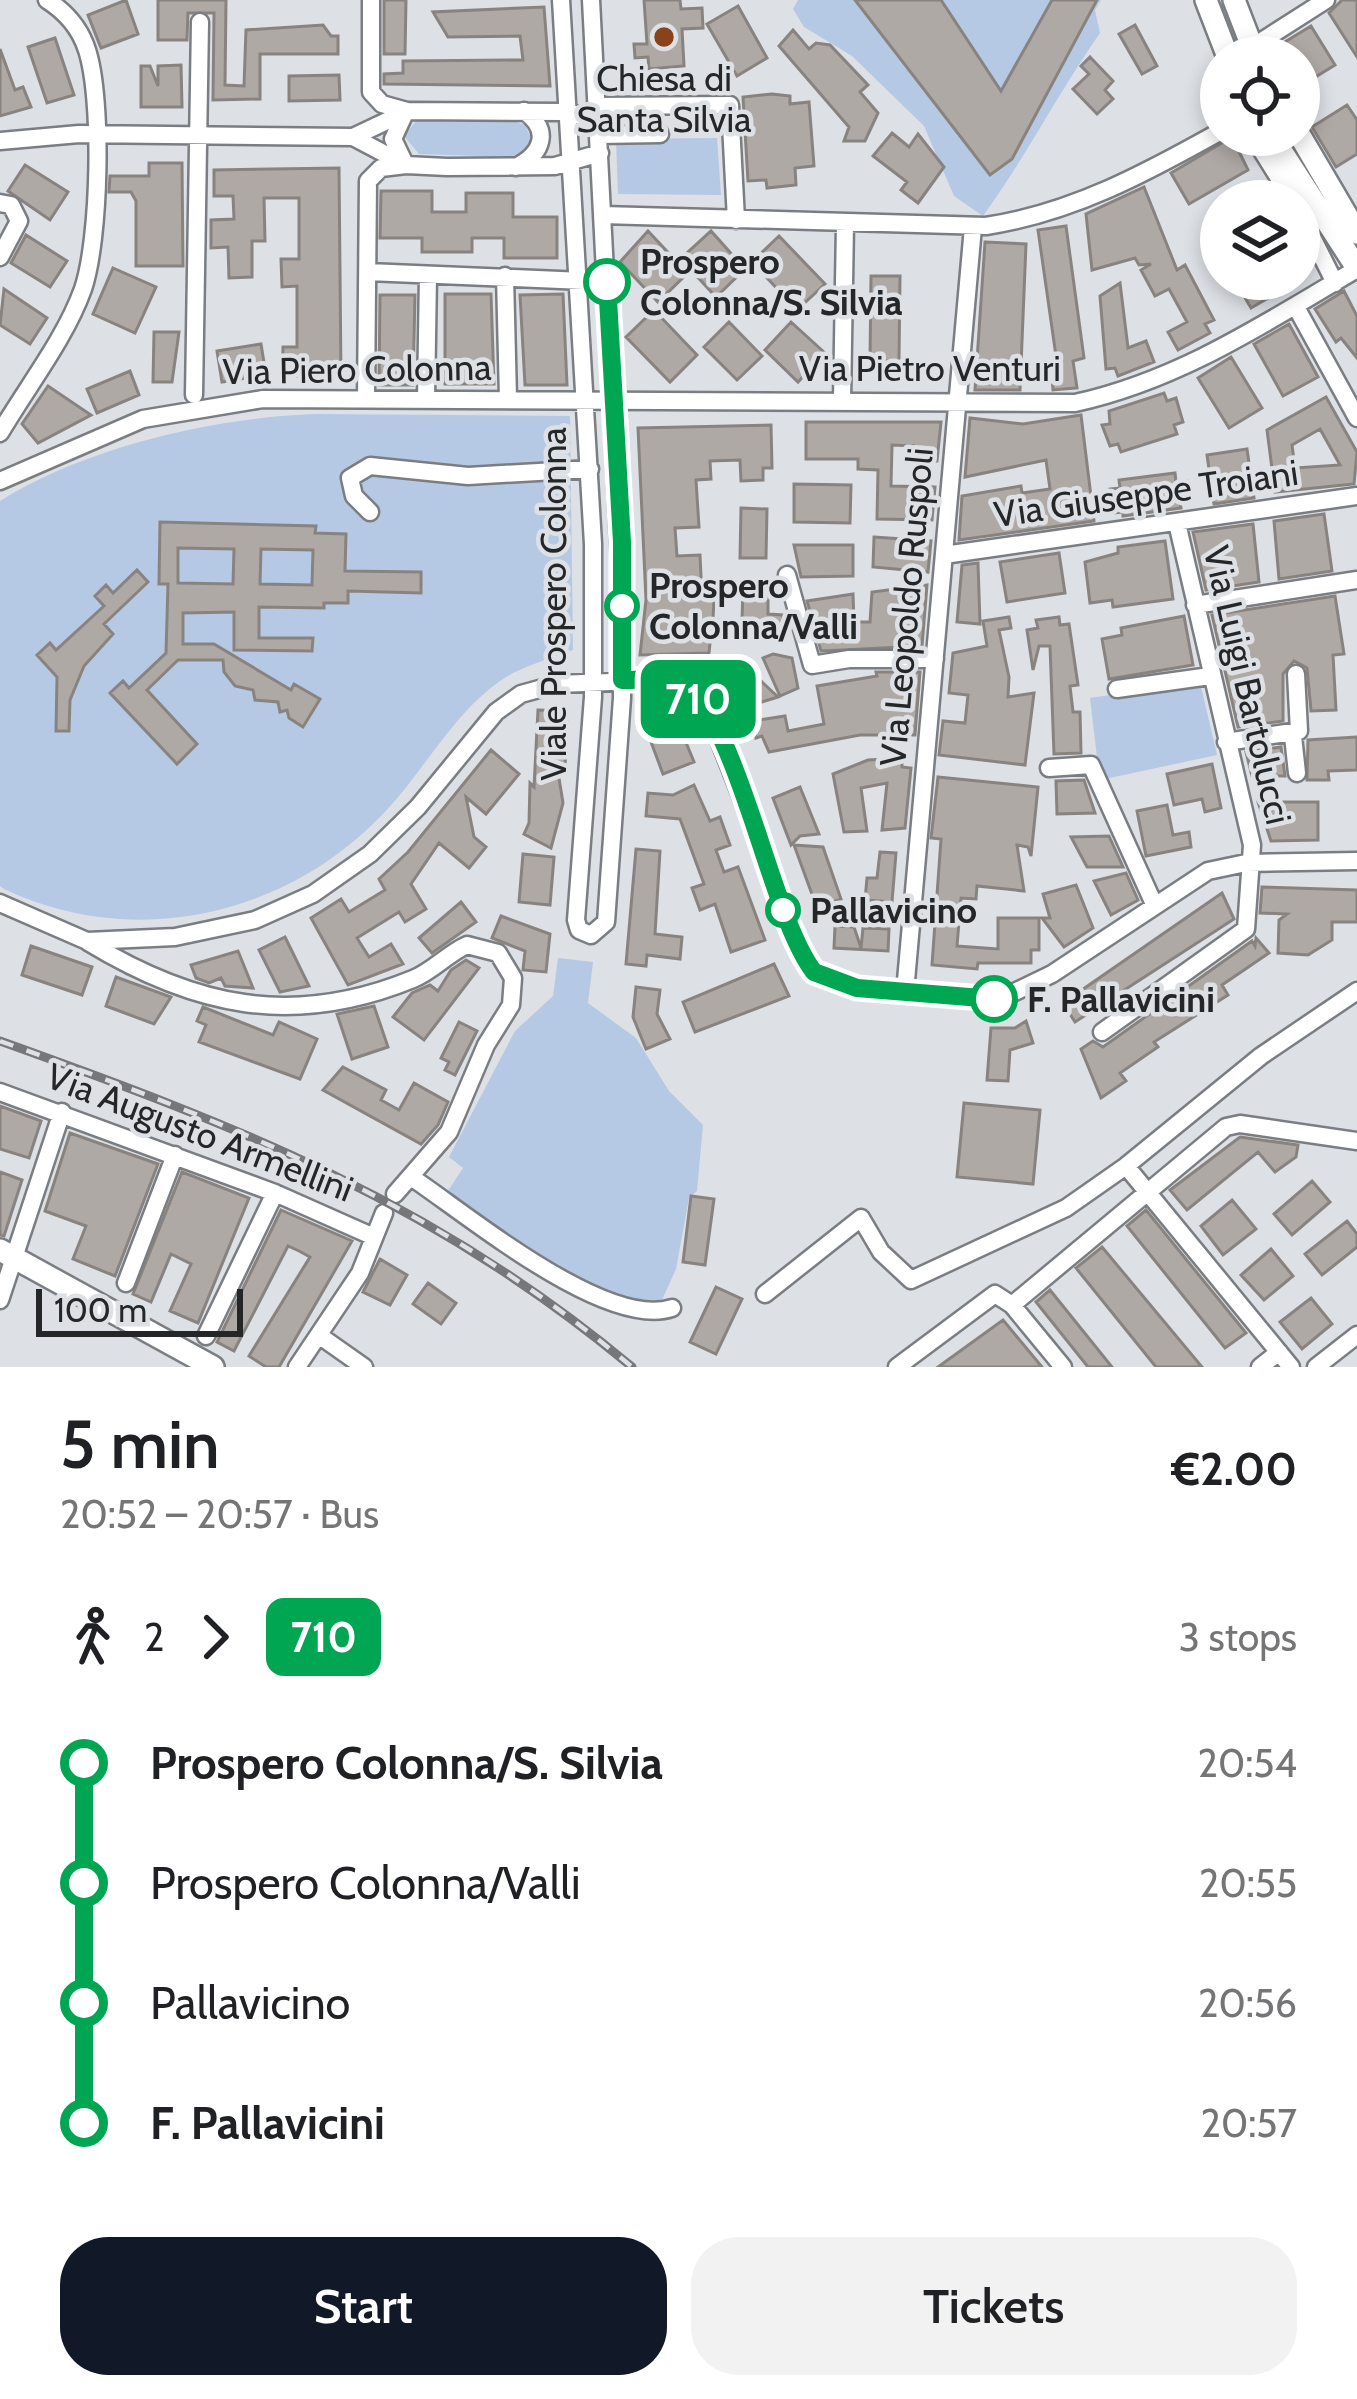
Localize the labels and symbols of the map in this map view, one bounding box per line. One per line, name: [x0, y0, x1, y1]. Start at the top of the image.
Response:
marker: Chiesa di Santa Silvia: [651, 24, 677, 50]
place label: Chiesa di Santa Silvia: [577, 56, 751, 141]
place label: Prospero Colonna/S. Silvia: [640, 239, 903, 324]
marker: Prospero Colonna/S. Silvia: [585, 260, 629, 304]
street label: Via Piero Colonna: [222, 345, 492, 393]
street label: Via Pietro Venturi: [799, 346, 1061, 390]
street label: Viale Prospero Colonna: [531, 427, 575, 781]
street label: Via Leopoldo Ruspoli: [870, 446, 942, 768]
street label: Via Giuseppe Troiani: [991, 450, 1301, 536]
street label: Via Luigi Bartolucci: [1195, 541, 1301, 829]
place label: Prospero Colonna/Valli: [649, 563, 858, 648]
marker: Prospero Colonna/Valli: [606, 590, 638, 622]
line badge: 710: [629, 660, 767, 738]
place label: Pallavicino: [810, 888, 977, 932]
marker: Pallavicino: [767, 894, 799, 926]
marker: F. Pallavicini: [972, 977, 1016, 1021]
place label: F. Pallavicini: [1027, 977, 1215, 1021]
street label: Via Augusto Armellini: [41, 1053, 359, 1211]
scale bar: [36, 1283, 243, 1336]

